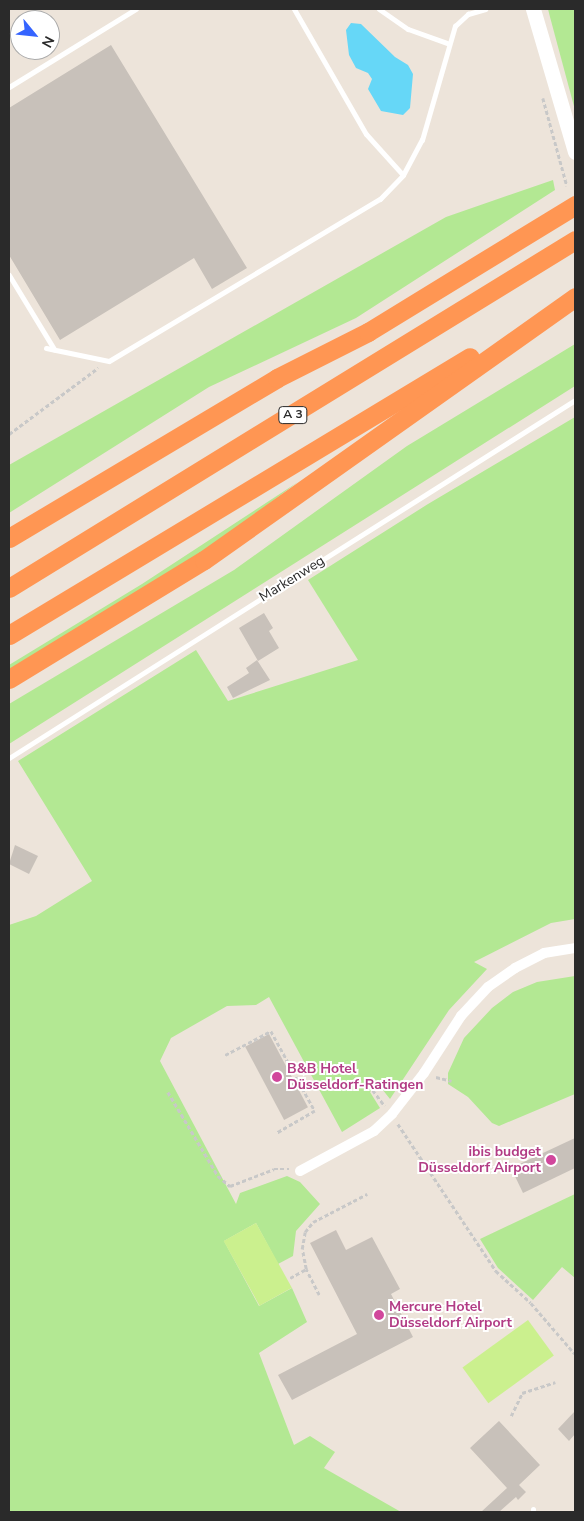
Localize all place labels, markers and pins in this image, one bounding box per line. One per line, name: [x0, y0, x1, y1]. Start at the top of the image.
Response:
place label: B&B Hotel Düsseldorf-Ratingen: [287, 1061, 423, 1094]
marker: B&B Hotel Düsseldorf-Ratingen: [271, 1071, 283, 1083]
place label: ibis budget Düsseldorf Airport: [418, 1144, 541, 1176]
marker: ibis budget Düsseldorf Airport: [545, 1154, 557, 1166]
place label: Mercure Hotel Düsseldorf Airport: [389, 1299, 512, 1331]
marker: Mercure Hotel Düsseldorf Airport: [373, 1309, 385, 1321]

